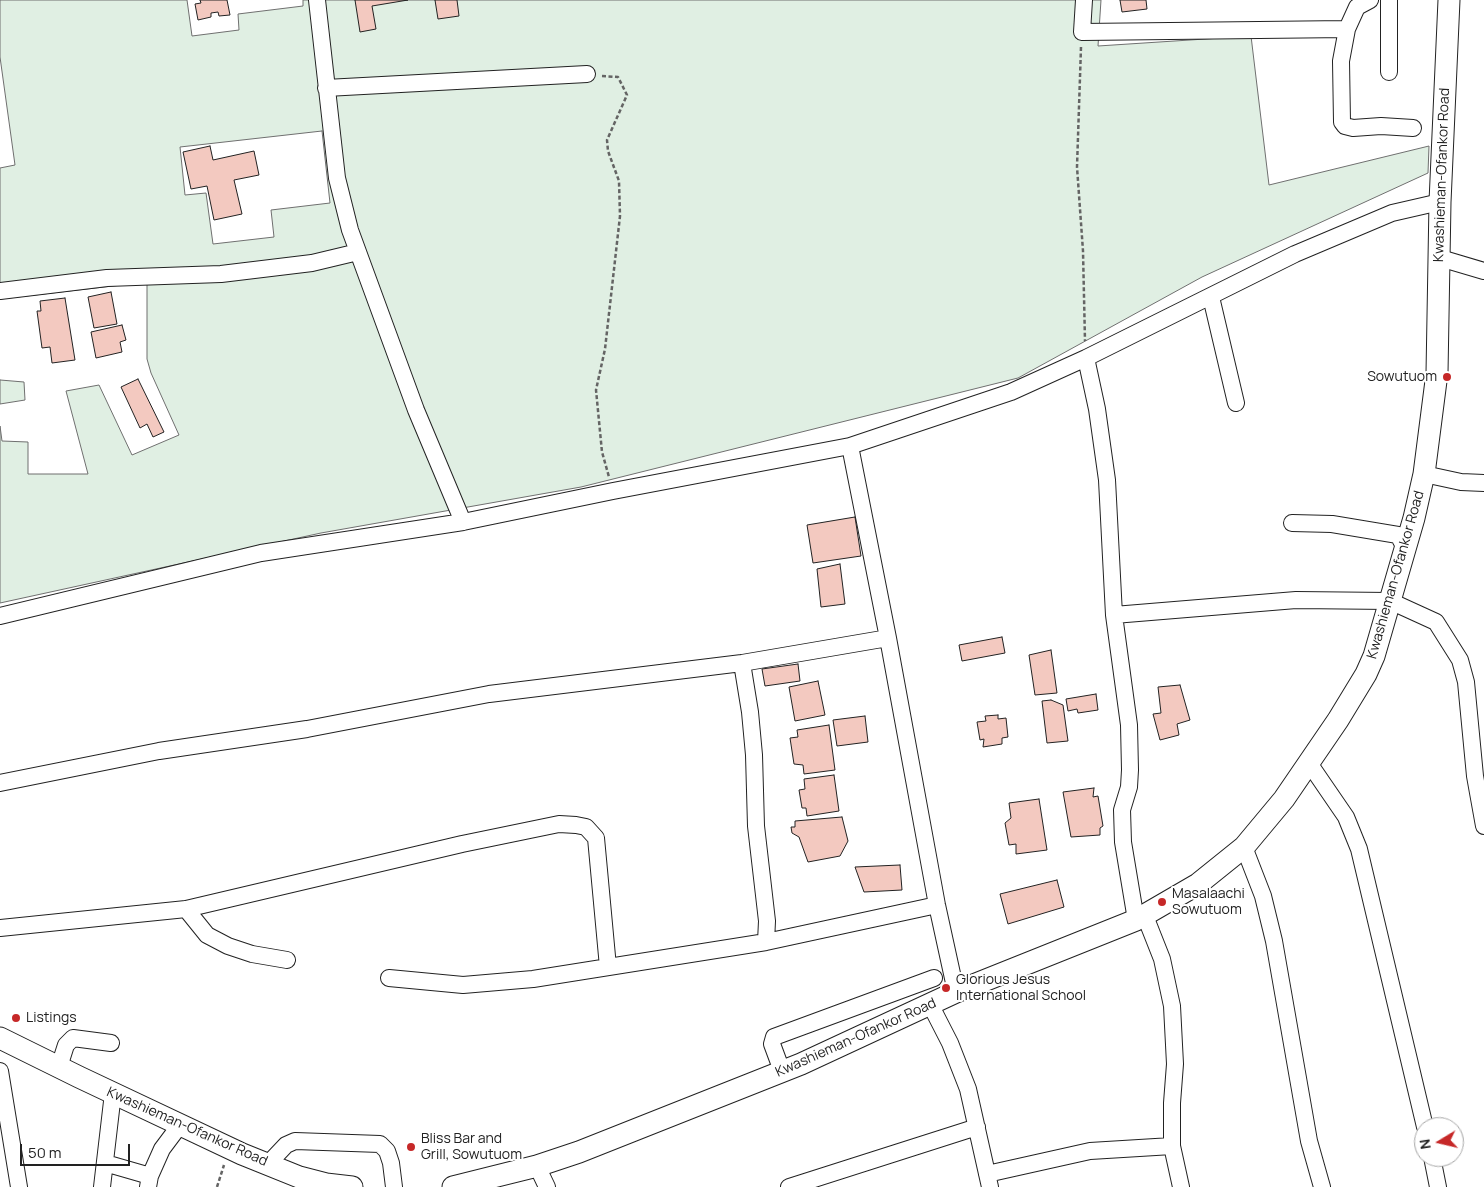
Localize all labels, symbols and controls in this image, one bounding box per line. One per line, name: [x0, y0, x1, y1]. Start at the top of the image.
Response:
street label: Kwashieman-Ofankor Road: [1431, 88, 1453, 262]
place label: Sowutuom: [1367, 369, 1437, 385]
marker: Sowutuom: [1441, 371, 1453, 383]
street label: Kwashieman-Ofankor Road: [1364, 489, 1428, 661]
place label: Masalaachi Sowutuom: [1172, 886, 1245, 919]
marker: Masalaachi Sowutuom: [1156, 896, 1168, 908]
place label: Glorious Jesus International School: [956, 972, 1086, 1004]
marker: Glorious Jesus International School: [940, 982, 952, 994]
street label: Kwashieman-Ofankor Road: [773, 995, 939, 1081]
place label: Listings: [26, 1010, 77, 1026]
marker: Listings: [10, 1012, 22, 1024]
street label: Kwashieman-Ofankor Road: [104, 1084, 270, 1170]
north arrow: [1414, 1117, 1464, 1167]
place label: Bliss Bar and Grill, Sowutuom: [421, 1131, 522, 1164]
scale bar: [22, 1134, 132, 1166]
text: N: [1415, 1138, 1435, 1151]
marker: Bliss Bar and Grill, Sowutuom: [405, 1141, 417, 1153]
text: 50 m: [28, 1142, 62, 1163]

